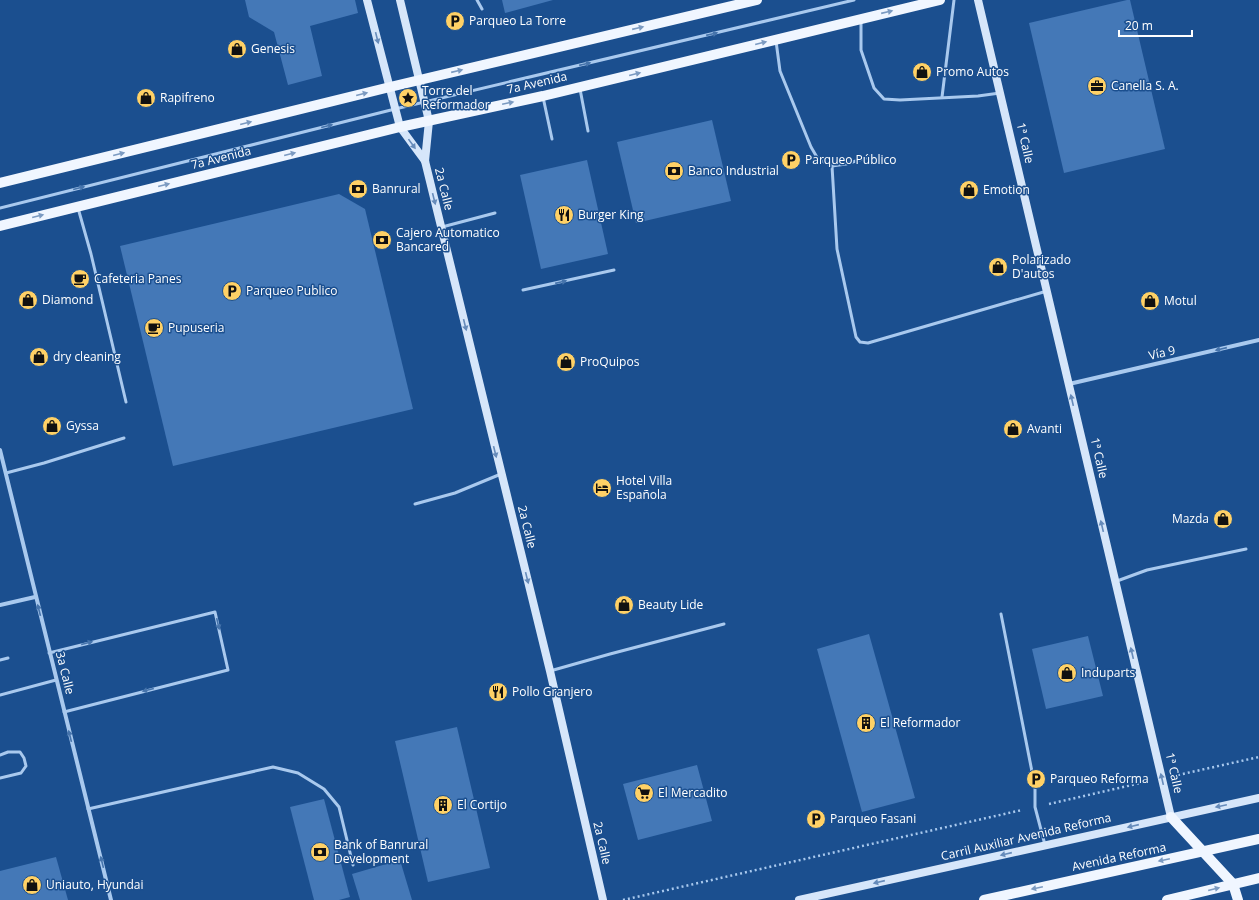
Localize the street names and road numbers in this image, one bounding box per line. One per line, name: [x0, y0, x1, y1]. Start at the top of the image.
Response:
street label: 7a Avenida: [505, 67, 569, 98]
street label: 1ª Calle: [1013, 121, 1038, 165]
street label: 7a Avenida: [189, 142, 253, 173]
street label: 2a Calle: [431, 166, 458, 212]
street label: Vía 9: [1147, 341, 1177, 364]
street label: 1ª Calle: [1087, 436, 1112, 480]
street label: 2a Calle: [514, 504, 541, 550]
street label: 3a Calle: [52, 650, 79, 696]
street label: 1ª Calle: [1162, 751, 1187, 795]
street label: Carril Auxiliar Avenida Reforma: [939, 809, 1113, 864]
street label: 2a Calle: [589, 820, 616, 866]
street label: Avenida Reforma: [1070, 838, 1168, 875]

